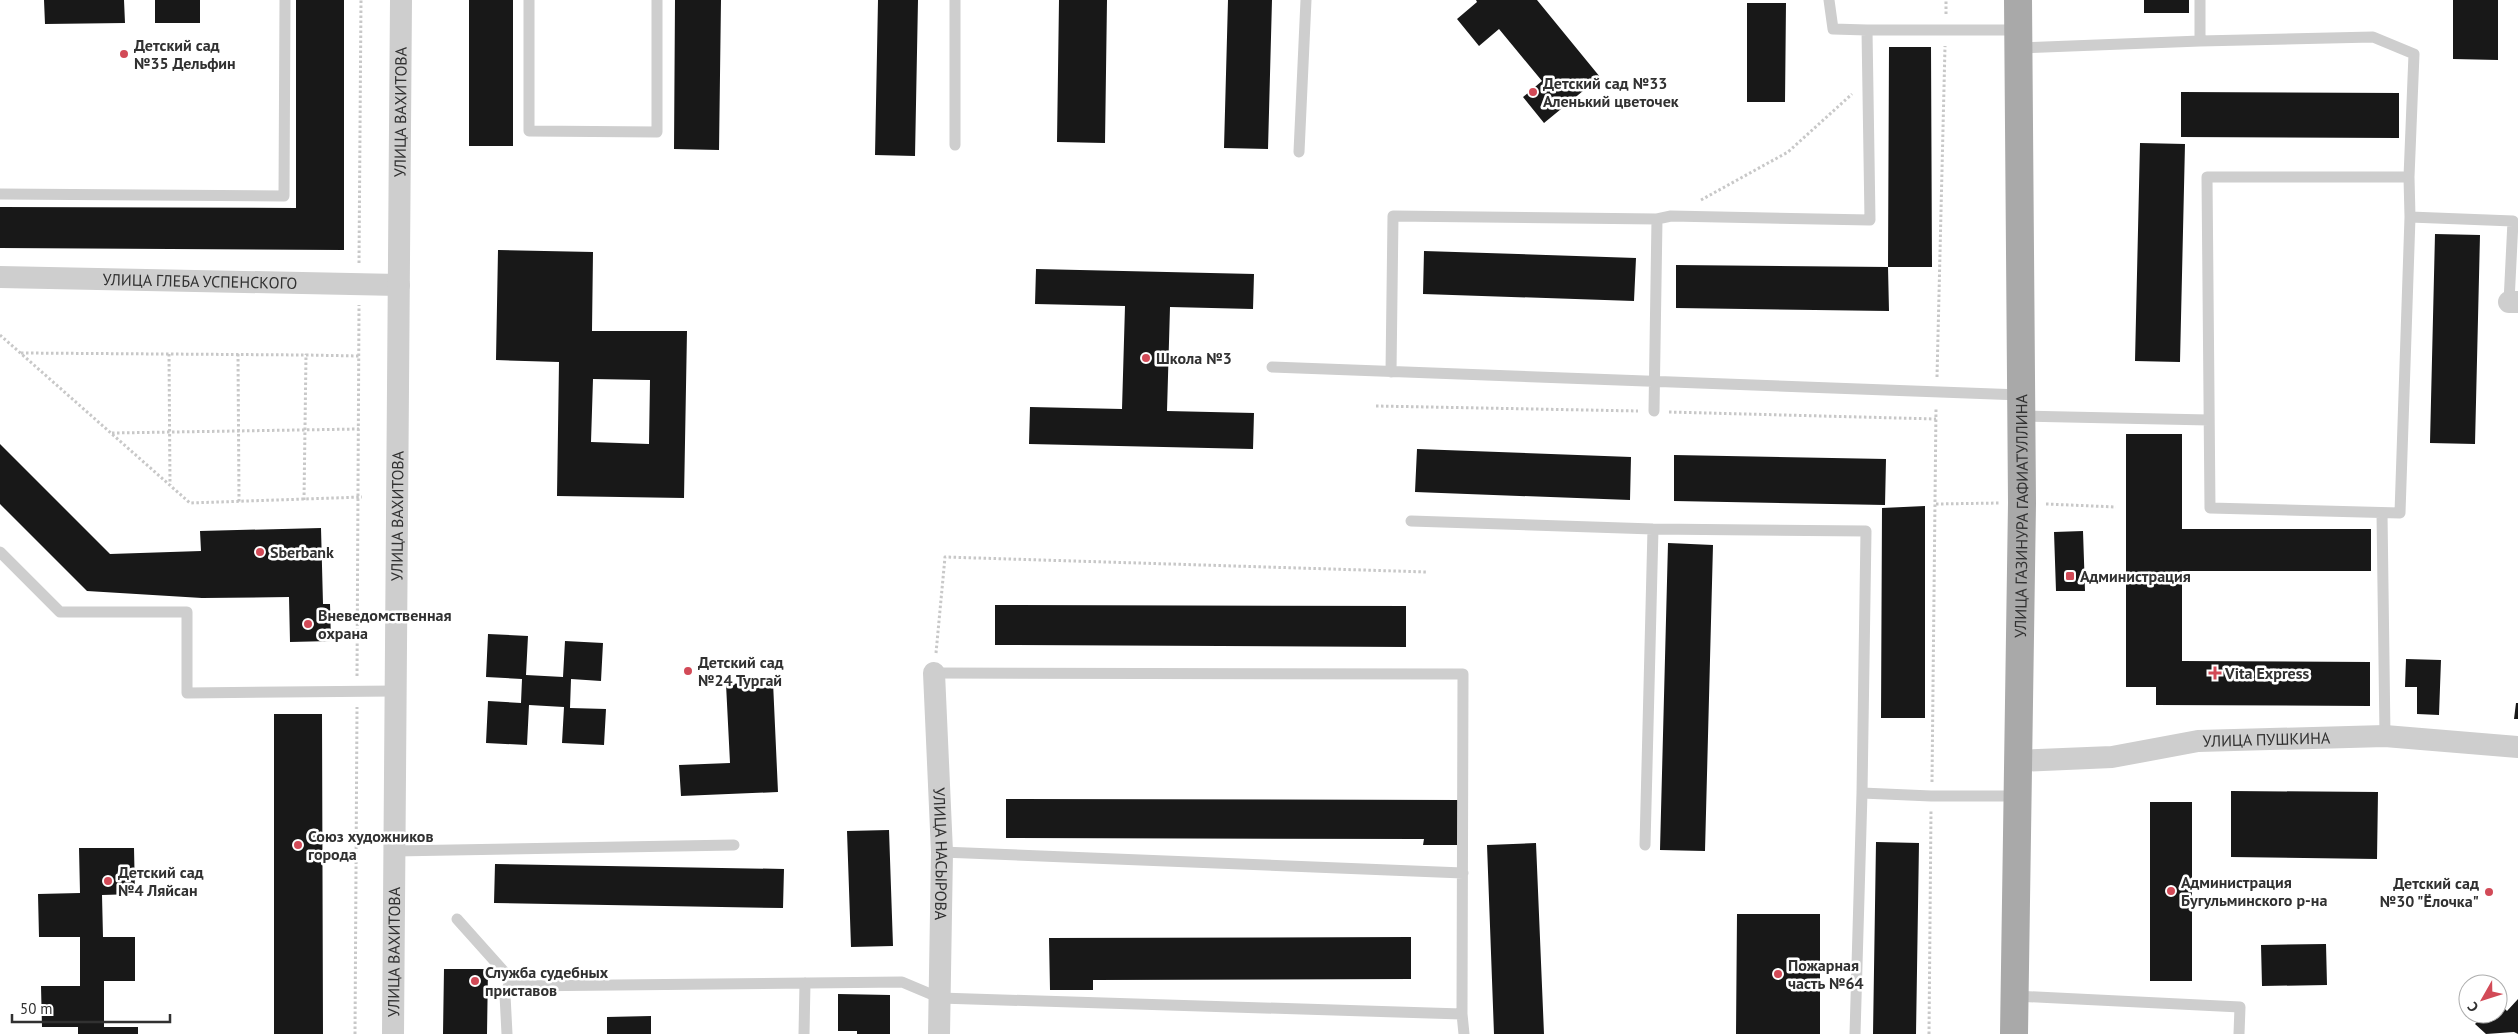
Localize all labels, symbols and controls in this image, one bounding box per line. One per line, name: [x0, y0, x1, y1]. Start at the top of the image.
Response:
place label: Детский сад №35 Дельфин: [134, 35, 236, 73]
street label: УЛИЦА ВАХИТОВА: [390, 46, 411, 177]
marker: Детский сад №35 Дельфин: [118, 48, 130, 60]
place label: Детский сад №33 Аленький цветочек: [1543, 73, 1679, 111]
marker: Детский сад №33 Аленький цветочек: [1527, 86, 1539, 98]
street label: УЛИЦА ГЛЕБА УСПЕНСКОГО: [102, 269, 298, 293]
place label: Школа №3: [1156, 348, 1232, 368]
marker: Школа №3: [1140, 352, 1152, 364]
street label: УЛИЦА ГАЗИНУРА ГАФИАТУЛЛИНА: [2010, 393, 2032, 638]
street label: УЛИЦА ВАХИТОВА: [387, 450, 408, 581]
place label: Sberbank: [270, 542, 334, 562]
marker: Sberbank: [254, 546, 266, 558]
place label: Администрация: [2080, 566, 2191, 586]
marker: Администрация: [2064, 570, 2076, 582]
place label: Вневедомственная охрана: [318, 605, 451, 643]
marker: Вневедомственная охрана: [302, 618, 314, 630]
place label: Детский сад №24 Тургай: [698, 652, 784, 690]
place label: Vita Express: [2224, 663, 2309, 683]
marker: Детский сад №24 Тургай: [682, 665, 694, 677]
marker: Vita Express: [2209, 667, 2221, 679]
street label: УЛИЦА ПУШКИНА: [2202, 727, 2331, 751]
street label: УЛИЦА НАСЫРОВА: [929, 787, 952, 921]
place label: Союз художников города: [308, 826, 434, 864]
marker: Союз художников города: [292, 839, 304, 851]
place label: Детский сад №4 Ляйсан: [118, 862, 204, 900]
place label: Администрация Бугульминского р-на: [2181, 872, 2327, 910]
place label: Детский сад №30 "Ёлочка": [2380, 873, 2479, 911]
marker: Детский сад №4 Ляйсан: [102, 875, 114, 887]
marker: Администрация Бугульминского р-на: [2165, 885, 2177, 897]
street label: УЛИЦА ВАХИТОВА: [383, 886, 404, 1017]
marker: Детский сад №30 "Ёлочка": [2483, 886, 2495, 898]
place label: Пожарная часть №64: [1788, 955, 1864, 993]
place label: Служба судебных приставов: [485, 962, 609, 1000]
marker: Пожарная часть №64: [1772, 968, 1784, 980]
north arrow: [2458, 974, 2508, 1024]
marker: Служба судебных приставов: [469, 975, 481, 987]
scale bar: [12, 992, 170, 1024]
text: С: [2463, 998, 2482, 1016]
text: 50 m: [20, 999, 53, 1018]

